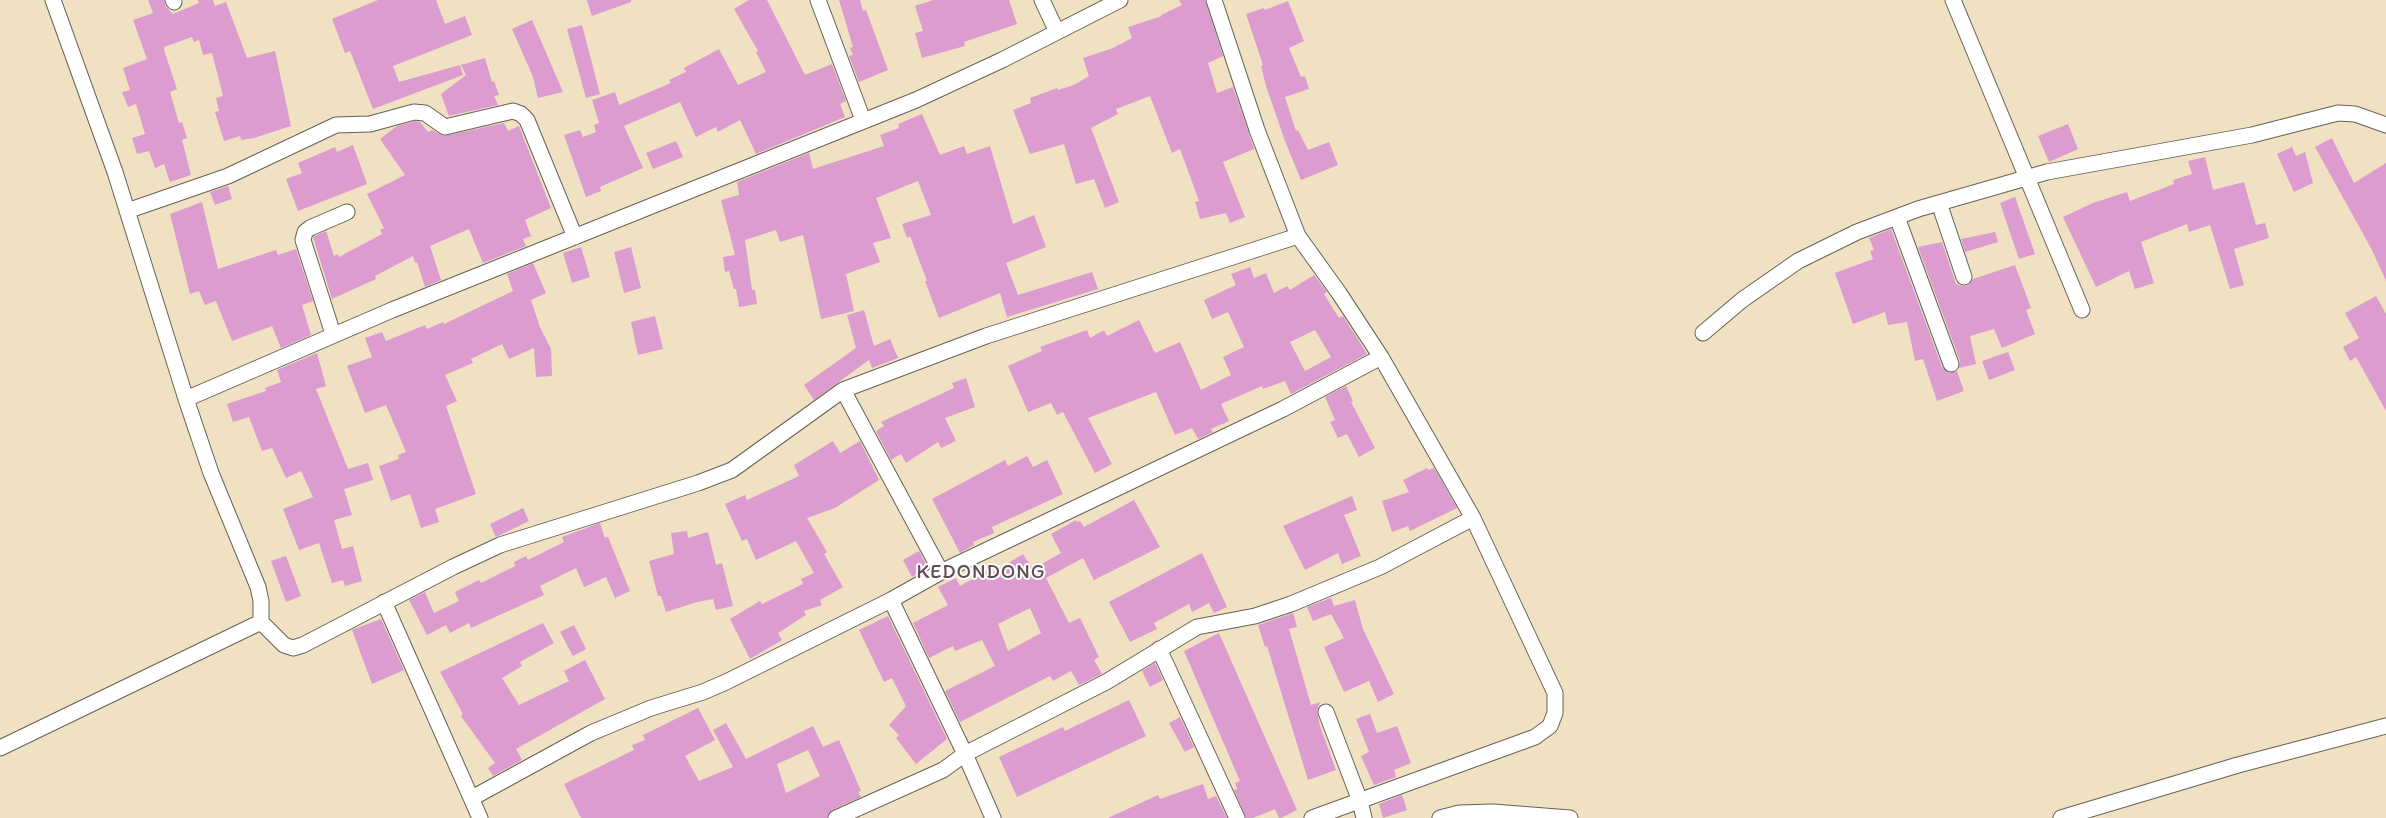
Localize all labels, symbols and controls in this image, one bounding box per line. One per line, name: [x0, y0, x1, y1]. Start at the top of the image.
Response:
district label: KEDONDONG: [916, 561, 1046, 585]

